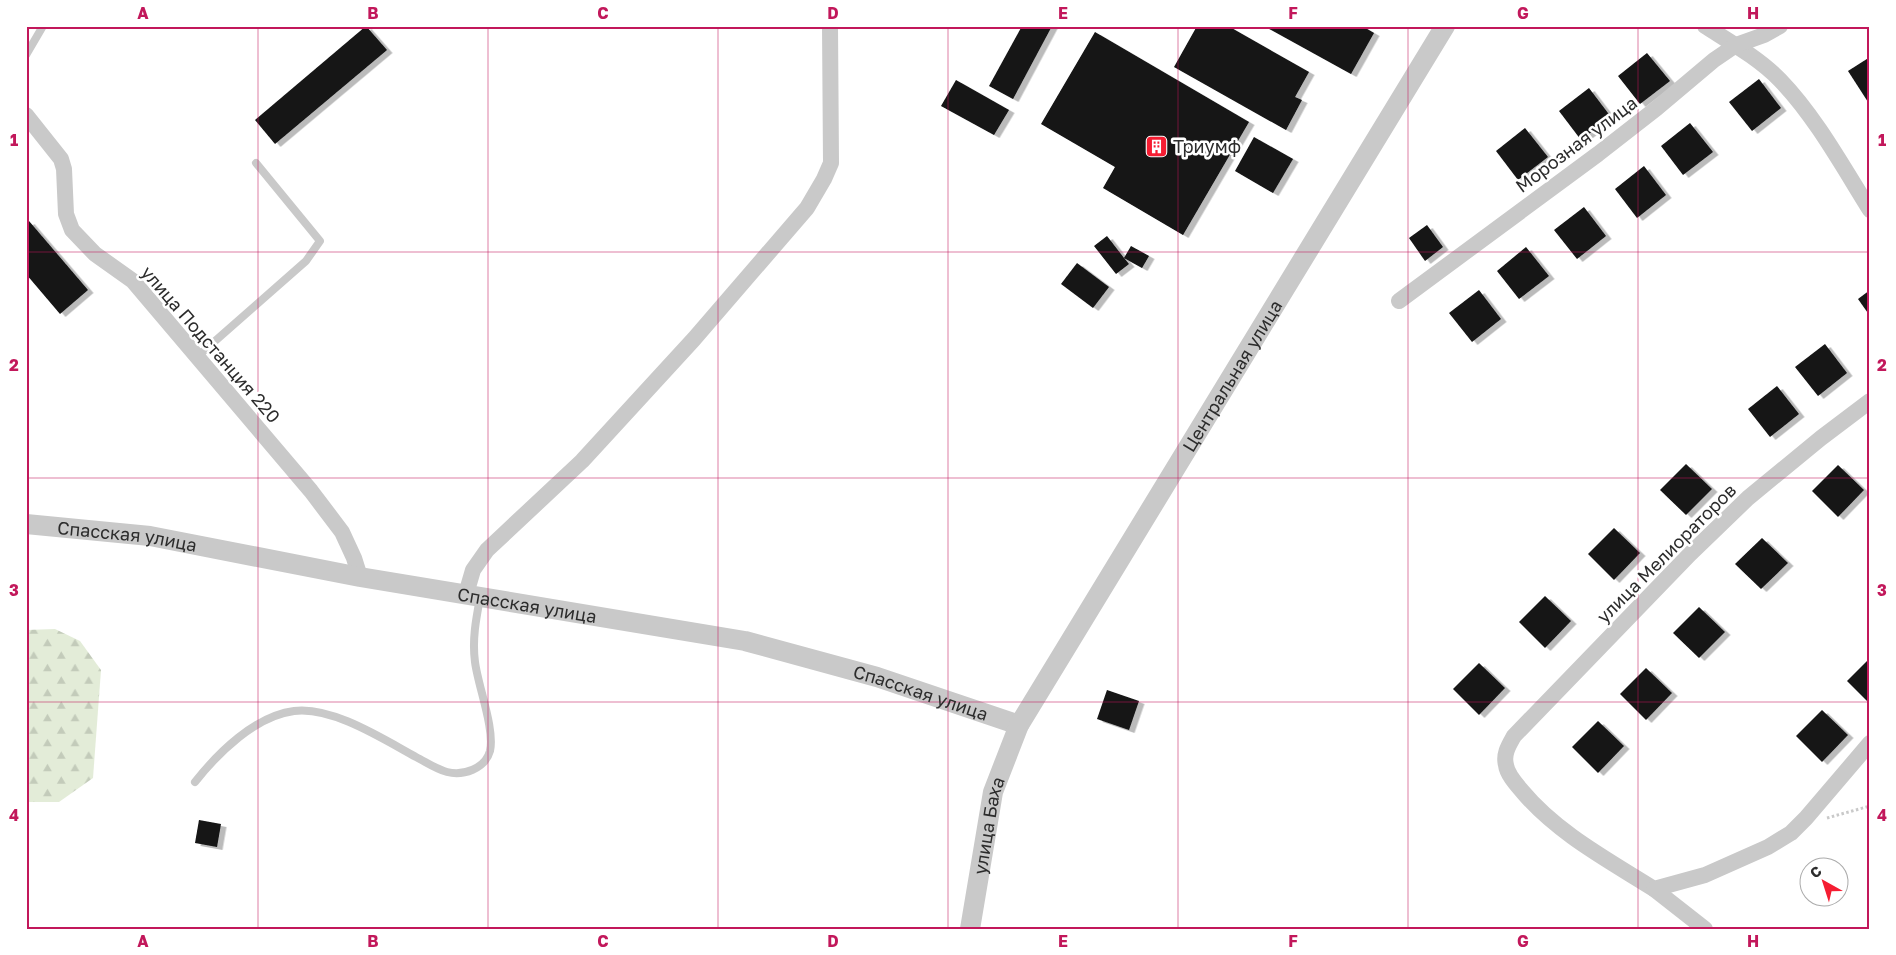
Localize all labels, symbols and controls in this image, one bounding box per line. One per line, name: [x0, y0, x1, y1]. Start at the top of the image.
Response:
text: A: [137, 3, 149, 23]
text: B: [367, 3, 379, 23]
text: C: [597, 3, 609, 23]
text: D: [827, 3, 839, 23]
text: E: [1058, 3, 1068, 23]
text: F: [1288, 3, 1298, 23]
text: G: [1517, 3, 1529, 23]
text: H: [1747, 3, 1759, 23]
street label: Морозная улица: [1511, 91, 1641, 197]
text: 1: [10, 130, 18, 150]
text: 1: [1878, 130, 1886, 150]
building icon: Триумф: [1145, 134, 1169, 158]
place label: Триумф: [1173, 135, 1241, 157]
street label: улица Подстанция 220: [137, 261, 285, 427]
street label: Центральная улица: [1177, 296, 1287, 455]
text: 2: [9, 355, 19, 375]
text: 2: [1877, 355, 1887, 375]
street label: улица Мелиораторов: [1592, 479, 1740, 627]
street label: Спасская улица: [56, 516, 199, 556]
text: 3: [9, 580, 19, 600]
text: 3: [1877, 580, 1887, 600]
street label: Спасская улица: [456, 582, 598, 627]
street label: Спасская улица: [851, 660, 991, 725]
street label: улица Баха: [968, 773, 1009, 876]
text: 4: [9, 805, 19, 825]
text: 4: [1877, 805, 1887, 825]
north arrow: [1798, 858, 1848, 908]
text: С: [1806, 862, 1825, 881]
text: A: [137, 931, 149, 951]
text: B: [367, 931, 379, 951]
text: C: [597, 931, 609, 951]
text: D: [827, 931, 839, 951]
text: E: [1058, 931, 1068, 951]
text: F: [1288, 931, 1298, 951]
text: G: [1517, 931, 1529, 951]
text: H: [1747, 931, 1759, 951]

